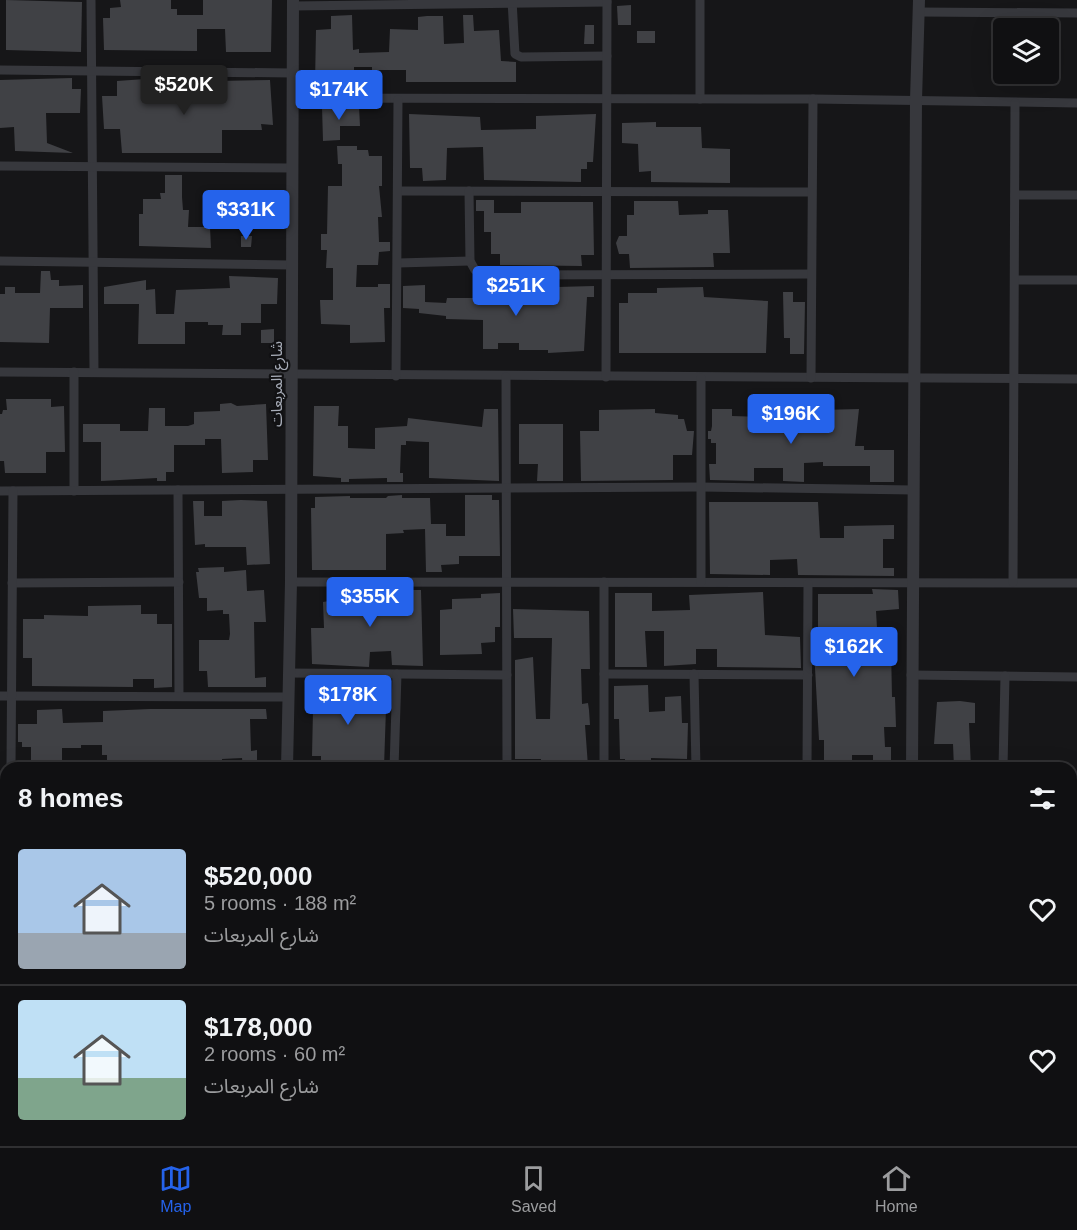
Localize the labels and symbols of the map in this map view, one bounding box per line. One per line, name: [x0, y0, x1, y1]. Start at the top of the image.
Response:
pin: $520K: [142, 65, 226, 116]
pin: $174K: [297, 70, 381, 121]
pin: $331K: [204, 190, 288, 241]
pin: $251K: [474, 266, 558, 317]
street label: شارع المربعات: [268, 341, 289, 427]
pin: $196K: [749, 394, 833, 445]
pin: $355K: [328, 577, 412, 628]
pin: $162K: [812, 627, 896, 678]
pin: $178K: [306, 675, 390, 726]

